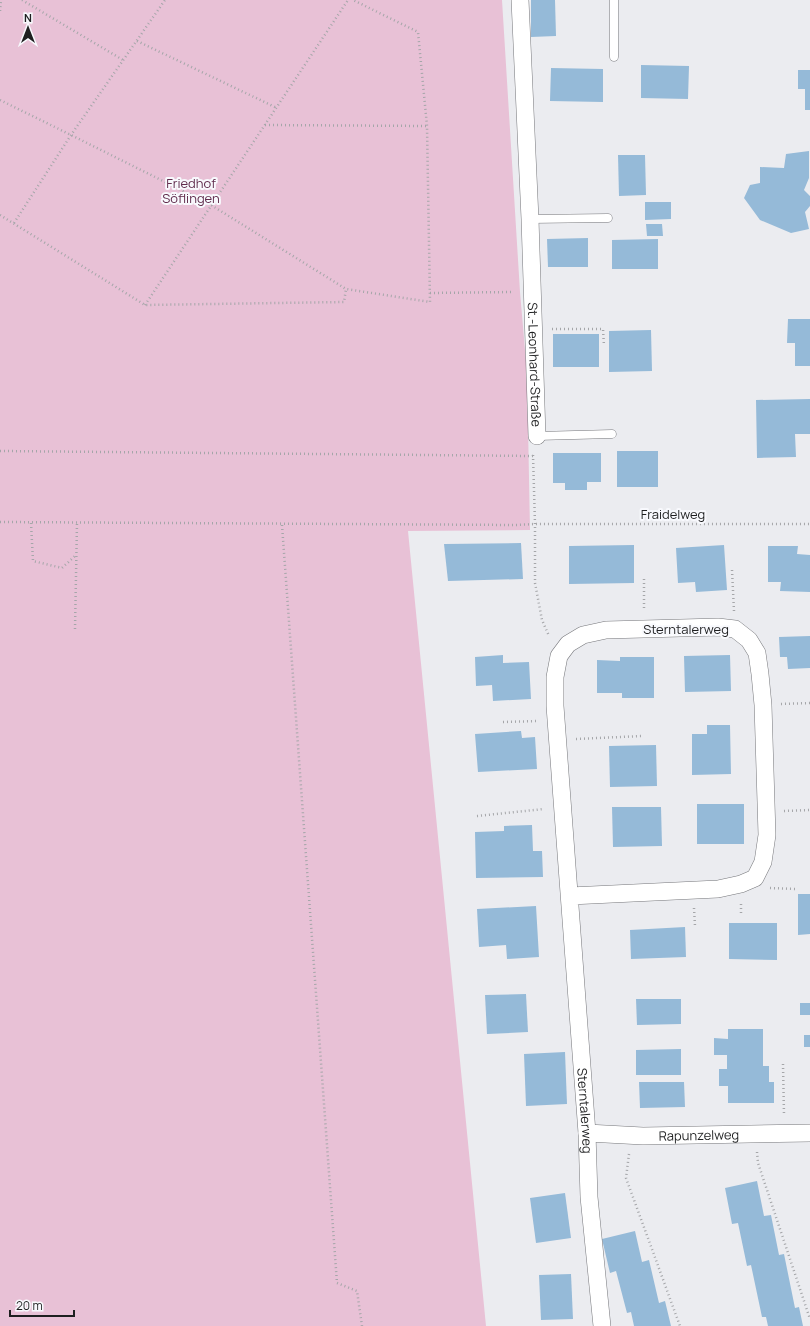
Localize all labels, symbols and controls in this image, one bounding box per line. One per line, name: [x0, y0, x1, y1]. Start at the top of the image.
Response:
north arrow: [8, 8, 48, 48]
text: N: [24, 10, 32, 25]
park label: Friedhof Söflingen: [162, 174, 220, 207]
street label: St.-Leonhard-Straße: [524, 302, 546, 428]
street label: Fraidelweg: [641, 505, 705, 523]
street label: Sterntalerweg: [643, 620, 729, 638]
street label: Sterntalerweg: [573, 1067, 597, 1154]
street label: Rapunzelweg: [658, 1125, 739, 1145]
scale bar: [10, 1292, 74, 1318]
text: 20 m: [16, 1297, 43, 1314]

